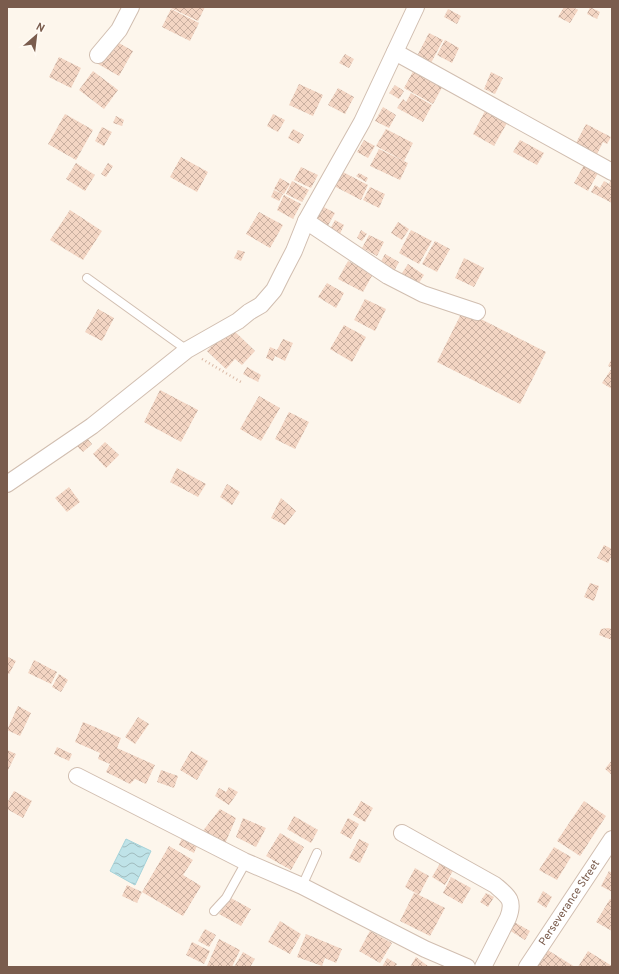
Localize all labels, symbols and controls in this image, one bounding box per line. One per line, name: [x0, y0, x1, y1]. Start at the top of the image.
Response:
north arrow: [16, 16, 56, 56]
text: N: [33, 20, 47, 36]
street label: Perseverance Street: [536, 857, 603, 949]

